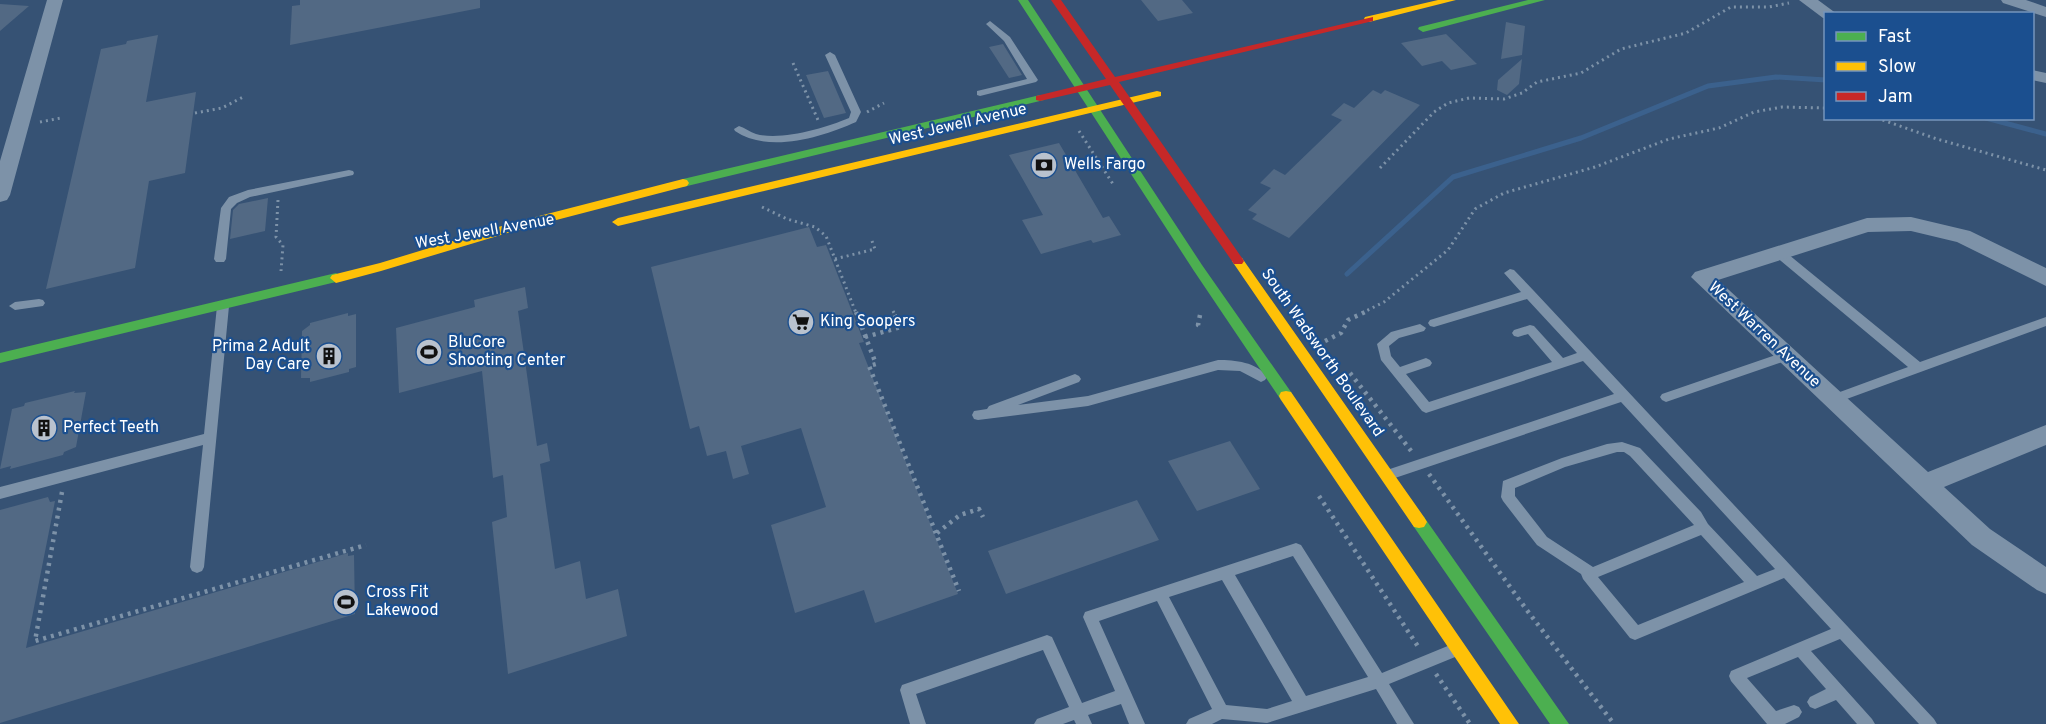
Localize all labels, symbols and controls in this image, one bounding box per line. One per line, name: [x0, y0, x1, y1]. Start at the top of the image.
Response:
legend: [1824, 12, 2034, 120]
text: Fast: [1878, 26, 1911, 49]
text: Slow: [1878, 56, 1916, 79]
text: Jam: [1878, 86, 1913, 109]
street label: West Jewell Avenue: [887, 99, 1029, 151]
bank icon: Wells Fargo: [1029, 150, 1059, 180]
place label: Wells Fargo: [1064, 155, 1145, 175]
street label: West Jewell Avenue: [414, 210, 556, 254]
street label: South Wadsworth Boulevard: [1256, 265, 1388, 441]
street label: West Warren Avenue: [1704, 278, 1824, 392]
supermarket icon: King Soopers: [786, 307, 816, 337]
place label: King Soopers: [820, 312, 916, 332]
place label: BluCore Shooting Center: [448, 333, 565, 371]
place label: Prima 2 Adult Day Care: [212, 337, 310, 375]
sports icon: BluCore Shooting Center: [414, 337, 444, 367]
building icon: Prima 2 Adult Day Care: [314, 341, 344, 371]
building icon: Perfect Teeth: [29, 413, 59, 443]
place label: Perfect Teeth: [63, 418, 159, 438]
place label: Cross Fit Lakewood: [366, 583, 438, 621]
sports icon: Cross Fit Lakewood: [331, 587, 361, 617]

